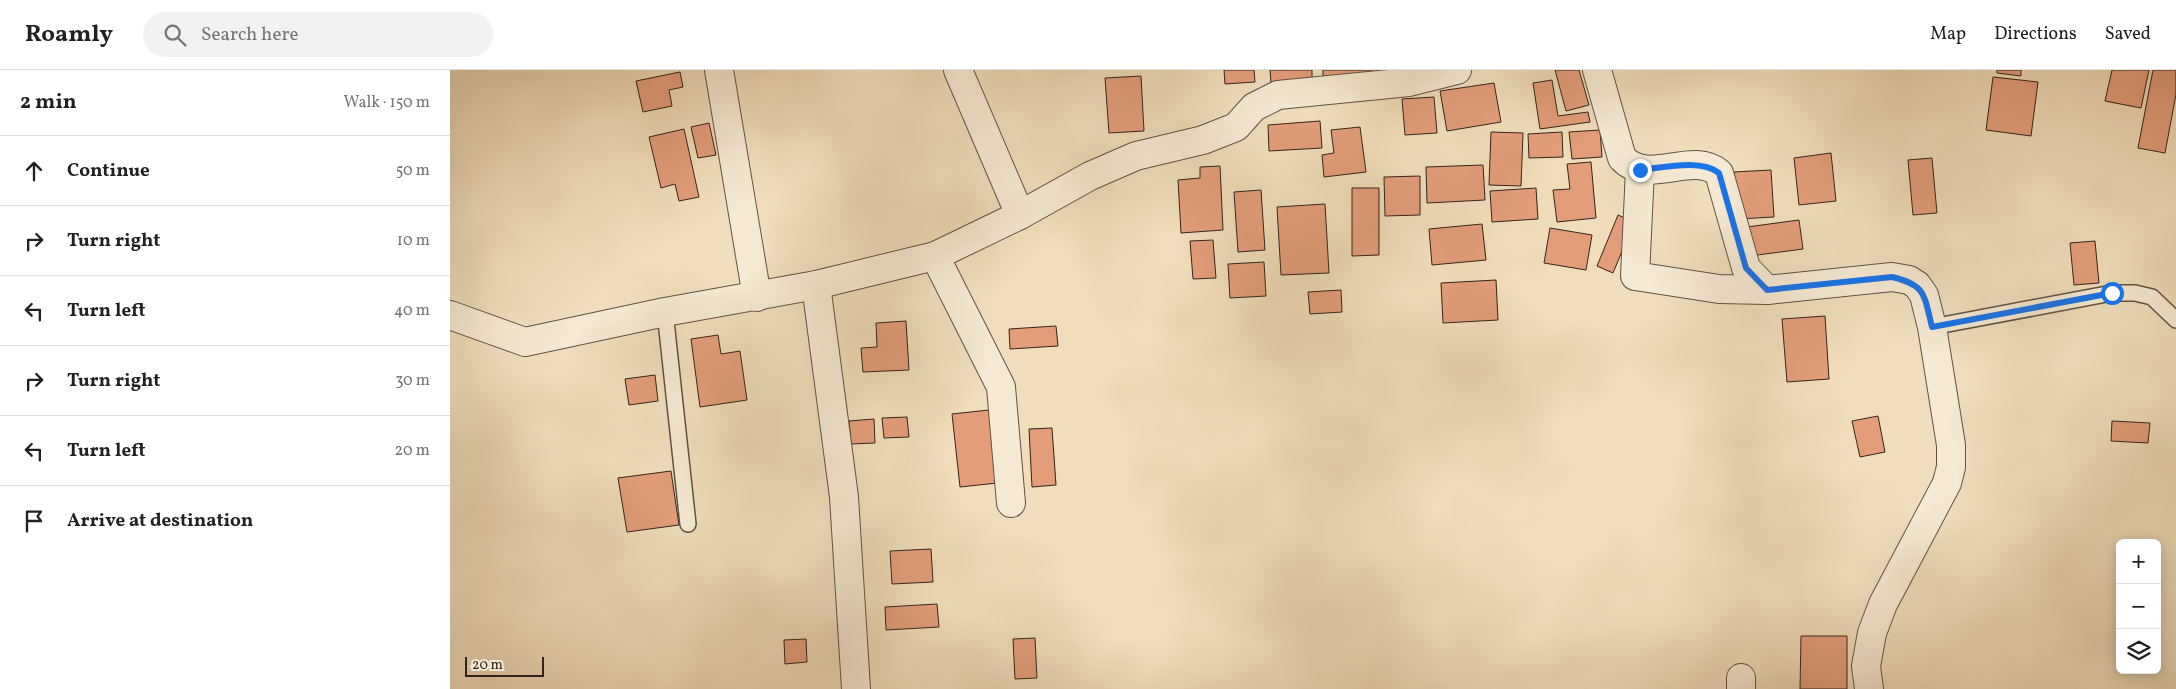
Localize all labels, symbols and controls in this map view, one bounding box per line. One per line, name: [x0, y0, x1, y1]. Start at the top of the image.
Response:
search box: [143, 12, 493, 57]
text: Roamly: [25, 18, 113, 52]
icon: search: [161, 21, 189, 49]
text: Search here: [201, 22, 298, 48]
text: Map: [1930, 22, 1966, 47]
text: Directions: [1994, 22, 2077, 47]
text: Saved: [2105, 22, 2151, 47]
text: 2 min: [20, 88, 77, 117]
text: Walk · 150 m: [344, 92, 430, 114]
icon: ahead: [20, 157, 48, 185]
text: Continue: [67, 158, 150, 184]
route end: [1629, 159, 1652, 182]
text: 50 m: [396, 160, 430, 182]
icon: right: [20, 227, 48, 255]
text: Turn right: [67, 228, 160, 254]
text: 10 m: [397, 230, 430, 252]
route start: [2101, 282, 2124, 305]
icon: left: [20, 297, 48, 325]
text: Turn left: [67, 298, 146, 324]
text: 40 m: [394, 300, 430, 322]
icon: right: [20, 367, 48, 395]
text: Turn right: [67, 368, 160, 394]
text: 30 m: [395, 370, 430, 392]
icon: left: [20, 437, 48, 465]
text: Turn left: [67, 438, 146, 464]
text: 20 m: [395, 440, 430, 462]
icon: arrive: [20, 507, 48, 535]
text: Arrive at destination: [67, 508, 253, 534]
map controls: [2116, 539, 2161, 674]
button: +: [2116, 539, 2161, 584]
button: −: [2116, 584, 2161, 629]
button: layers: [2116, 629, 2161, 674]
scale bar: [465, 654, 544, 677]
text: 20 m: [472, 656, 503, 675]

